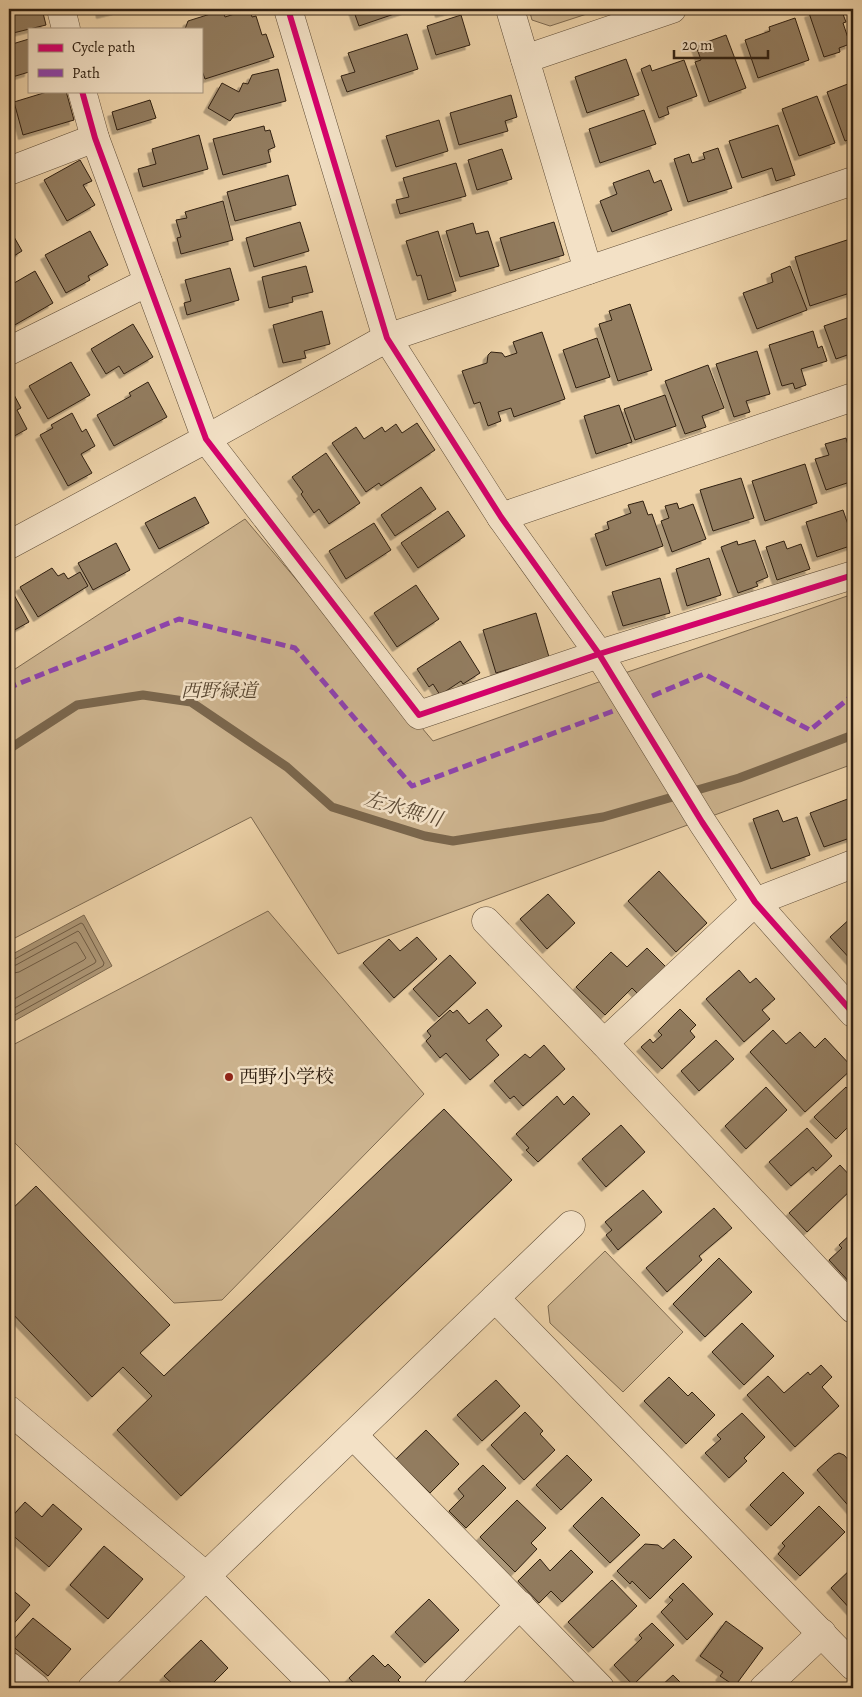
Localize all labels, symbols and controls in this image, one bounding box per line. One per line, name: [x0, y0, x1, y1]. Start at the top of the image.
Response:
legend: [28, 28, 202, 92]
scale bar: [674, 28, 768, 60]
text: 20 m: [682, 35, 713, 55]
text: Cycle path: [72, 37, 135, 57]
text: Path: [72, 63, 100, 83]
park label: 西野緑道: [181, 678, 260, 704]
water label: 左水無川: [361, 785, 447, 834]
place label: 西野小学校: [239, 1064, 334, 1090]
marker: 西野小学校: [223, 1071, 235, 1083]

